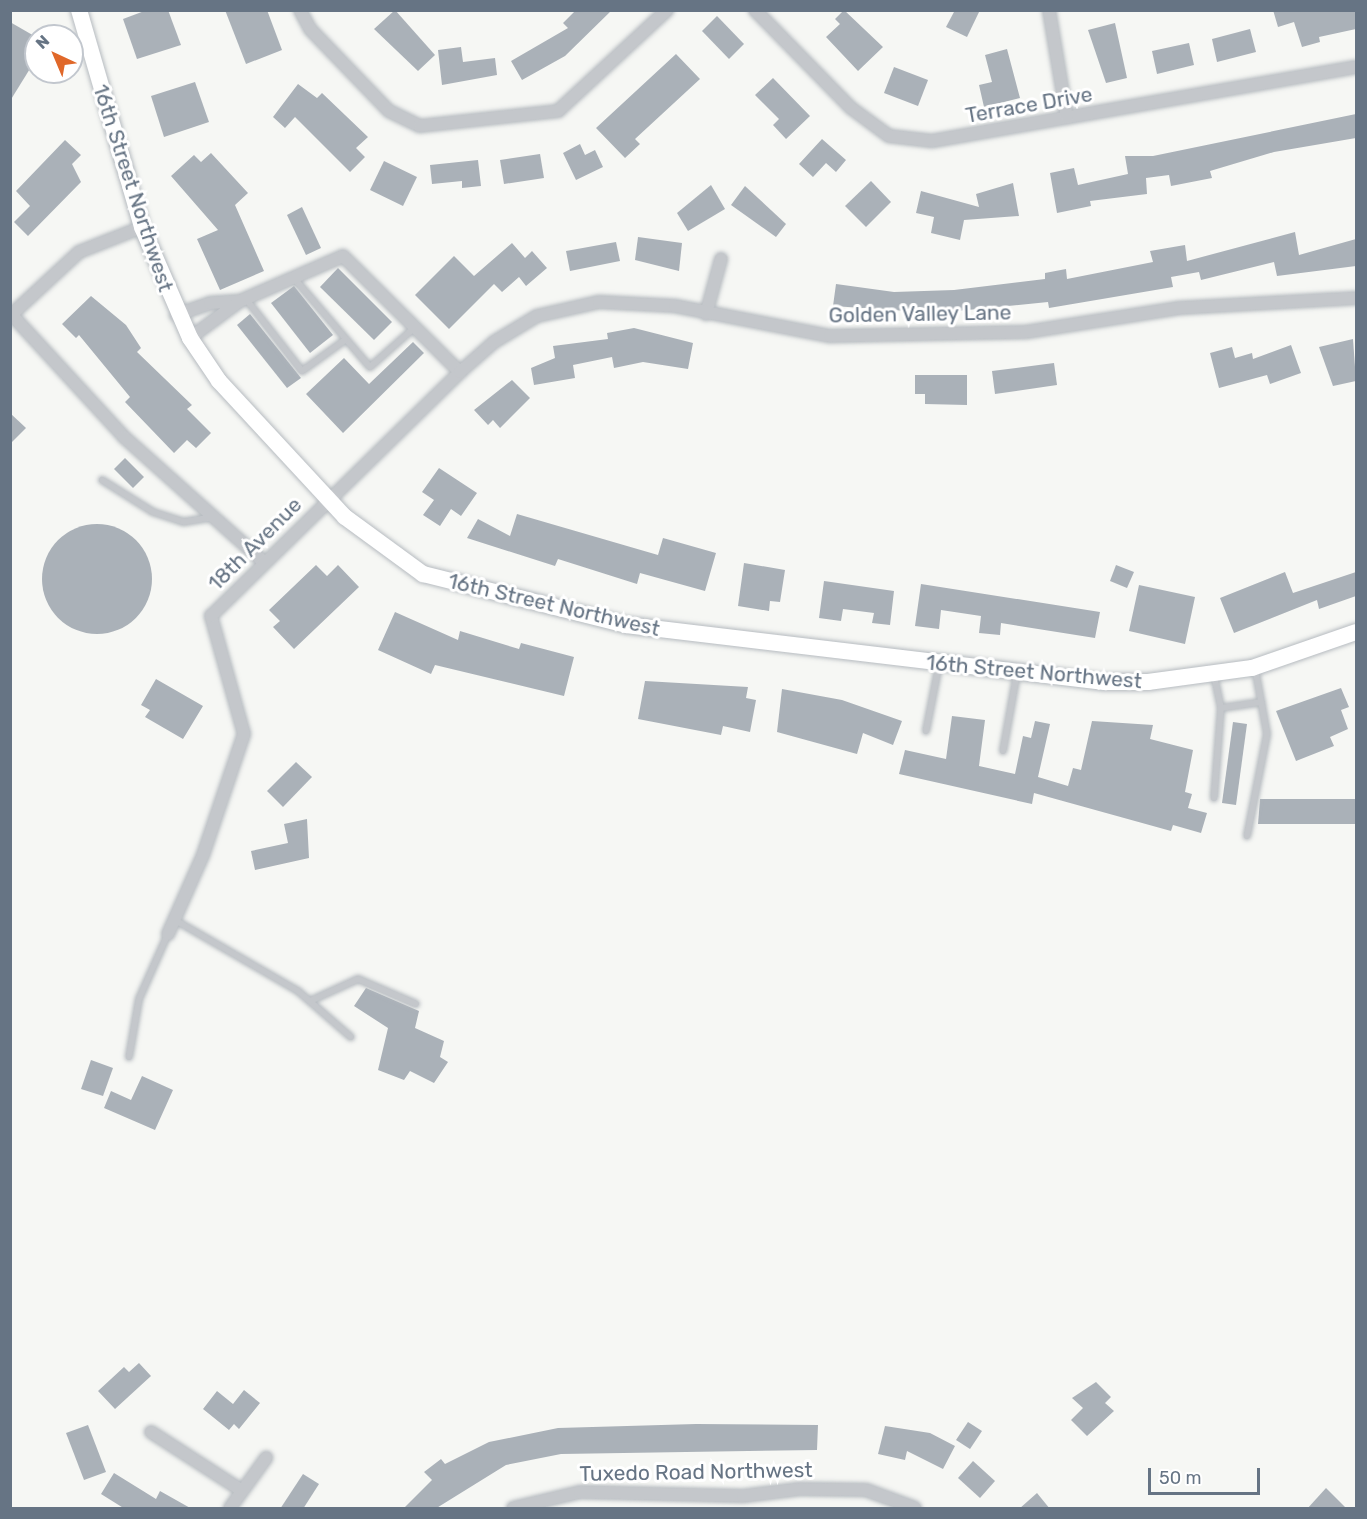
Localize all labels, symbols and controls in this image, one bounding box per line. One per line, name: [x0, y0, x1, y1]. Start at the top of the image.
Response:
north arrow: [24, 24, 84, 84]
text: N: [32, 31, 53, 53]
street label: 16th Street Northwest: [88, 81, 178, 295]
street label: Terrace Drive: [964, 81, 1094, 129]
street label: Golden Valley Lane: [828, 300, 1012, 328]
street label: 18th Avenue: [203, 492, 307, 596]
street label: 16th Street Northwest: [446, 568, 662, 642]
street label: 16th Street Northwest: [925, 650, 1143, 694]
scale bar: [1151, 1456, 1264, 1494]
street label: Tuxedo Road Northwest: [579, 1457, 813, 1487]
text: 50 m: [1159, 1467, 1202, 1489]

